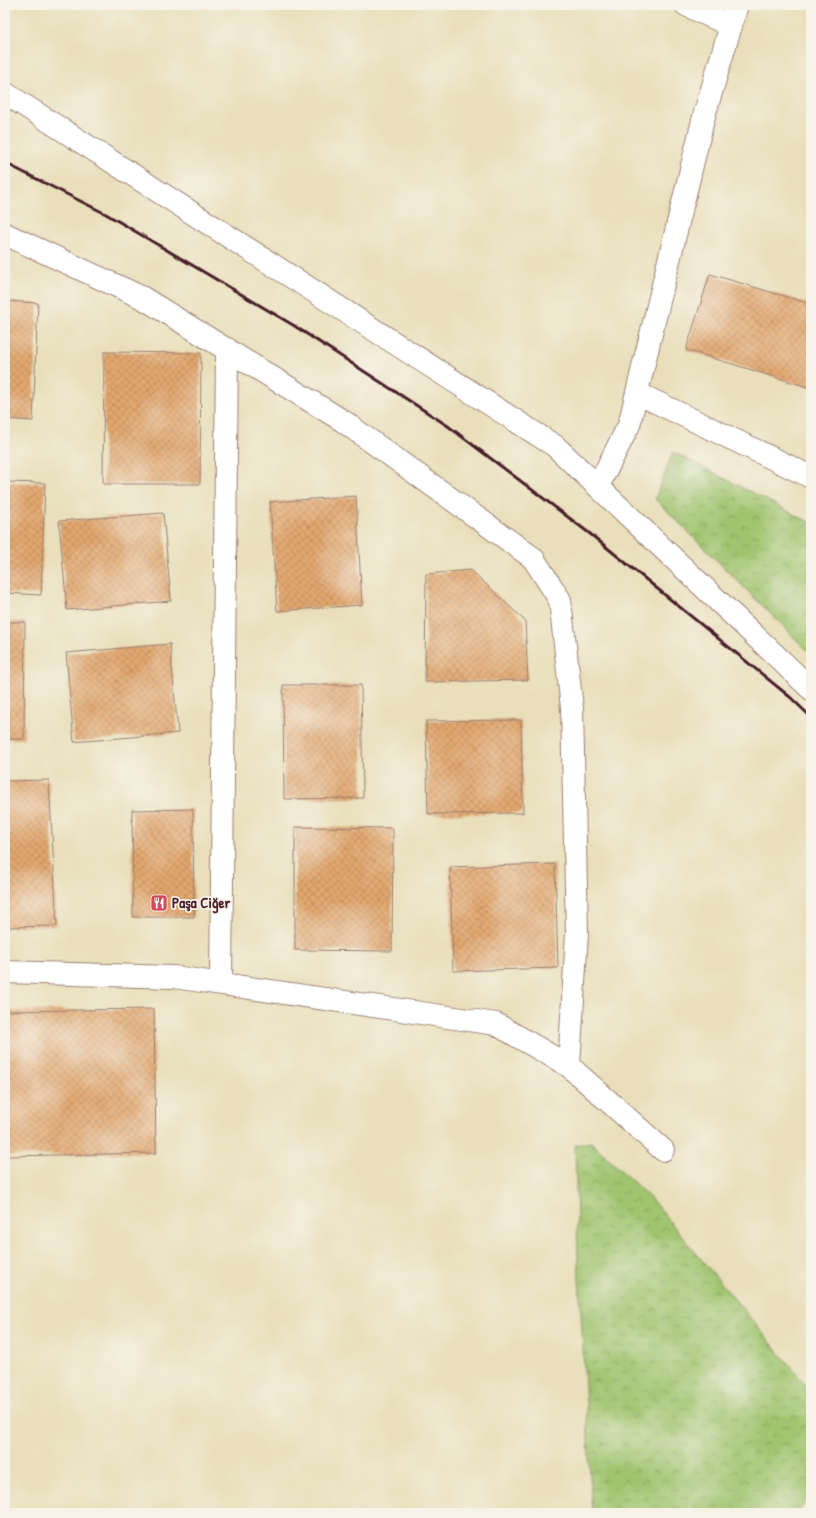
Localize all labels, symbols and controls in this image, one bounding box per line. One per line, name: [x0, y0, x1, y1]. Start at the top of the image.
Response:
place label: Paşa Ciğer: [172, 892, 230, 914]
restaurant icon: Paşa Ciğer: [149, 893, 169, 913]

